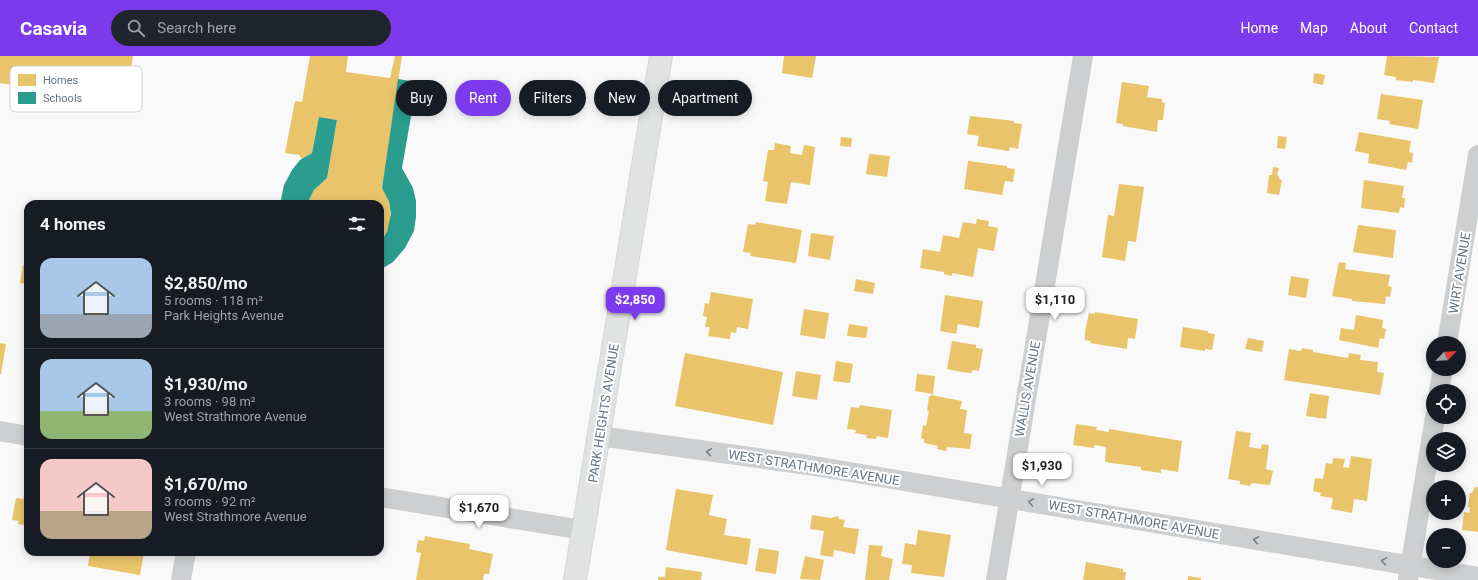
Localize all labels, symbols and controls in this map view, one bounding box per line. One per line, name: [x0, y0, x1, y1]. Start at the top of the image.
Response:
search box: [111, 10, 391, 46]
text: Casavia: [20, 17, 87, 40]
icon: search: [125, 17, 147, 39]
text: Search here: [157, 19, 236, 37]
text: Home: [1240, 20, 1278, 36]
text: Map: [1300, 20, 1328, 36]
text: About: [1350, 20, 1387, 36]
text: Contact: [1409, 20, 1458, 36]
legend: [10, 66, 142, 112]
text: Homes: [43, 74, 79, 87]
chip: Buy: [396, 80, 447, 116]
chip: Rent: [455, 80, 511, 116]
chip: Filters: [519, 80, 586, 116]
chip: New: [594, 80, 650, 116]
chip: Apartment: [658, 80, 752, 116]
text: Schools: [43, 92, 83, 105]
icon: filters: [346, 213, 368, 235]
text: 4 homes: [40, 214, 106, 234]
street label: WIRT AVENUE: [1446, 231, 1473, 315]
text: $2,850/mo: [164, 273, 248, 293]
icon: home: [72, 274, 120, 322]
pin: $2,850: [602, 287, 668, 321]
pin: $1,110: [1022, 287, 1088, 321]
text: $2,850: [615, 292, 655, 307]
text: $1,110: [1035, 292, 1075, 307]
text: 5 rooms · 118 m²: [164, 293, 263, 308]
text: Park Heights Avenue: [164, 308, 284, 323]
north arrow: [1426, 336, 1466, 376]
map controls: [1426, 336, 1466, 568]
street label: WALLIS AVENUE: [1012, 340, 1043, 438]
street label: PARK HEIGHTS AVENUE: [585, 342, 622, 484]
text: $1,930/mo: [164, 374, 248, 394]
icon: home: [72, 375, 120, 423]
button: locate: [1426, 384, 1466, 424]
text: 3 rooms · 98 m²: [164, 394, 256, 409]
text: West Strathmore Avenue: [164, 409, 307, 424]
button: layers: [1426, 432, 1466, 472]
one-way arrow: [706, 447, 712, 456]
street label: WEST STRATHMORE AVENUE: [727, 447, 901, 488]
pin: $1,930: [1009, 453, 1075, 487]
text: $1,930: [1022, 458, 1062, 473]
text: $1,670/mo: [164, 474, 248, 494]
icon: home: [72, 475, 120, 523]
button: +: [1426, 480, 1466, 520]
text: 3 rooms · 92 m²: [164, 494, 256, 509]
pin: $1,670: [446, 495, 512, 529]
street label: WEST STRATHMORE AVENUE: [1047, 497, 1220, 542]
one-way arrow: [1028, 498, 1034, 506]
text: $1,670: [459, 500, 499, 515]
text: West Strathmore Avenue: [164, 509, 307, 524]
button: −: [1426, 528, 1466, 568]
one-way arrow: [1253, 536, 1259, 544]
one-way arrow: [1381, 558, 1387, 566]

